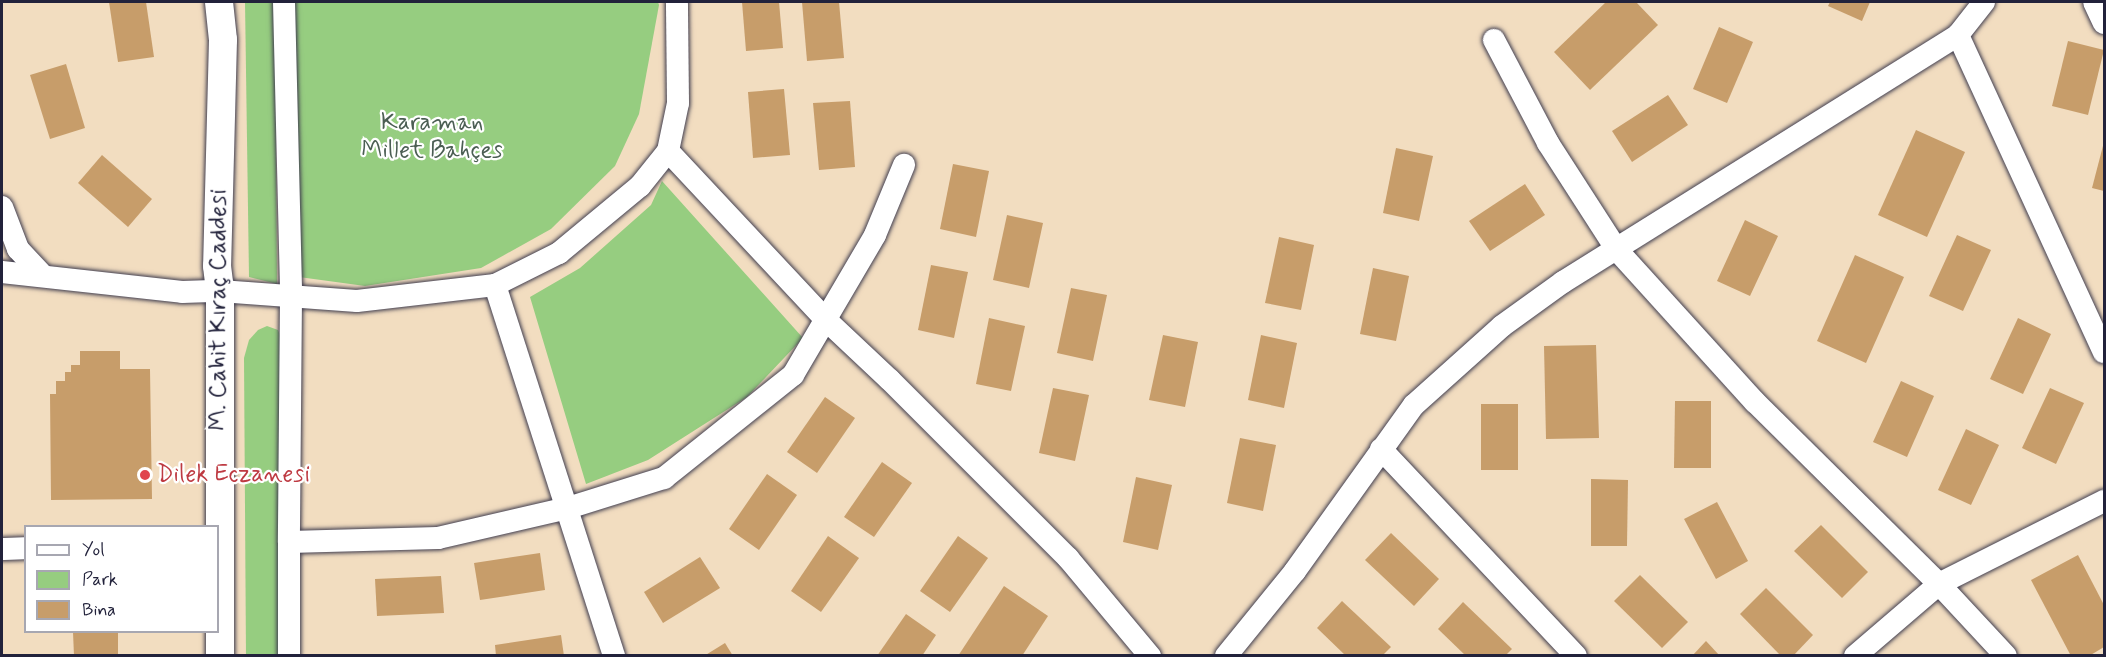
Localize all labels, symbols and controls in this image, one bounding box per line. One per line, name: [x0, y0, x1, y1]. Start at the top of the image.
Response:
park label: Karaman Millet Bahçes: [361, 109, 503, 165]
street label: M. Cahit Kıraç Caddesi: [205, 189, 233, 431]
place label: Dilek Eczanesi: [157, 461, 310, 489]
marker: Dilek Eczanesi: [138, 468, 152, 482]
legend: [24, 525, 219, 633]
text: Yol: [82, 538, 105, 562]
text: Park: [82, 568, 118, 592]
text: Bina: [82, 598, 116, 622]

